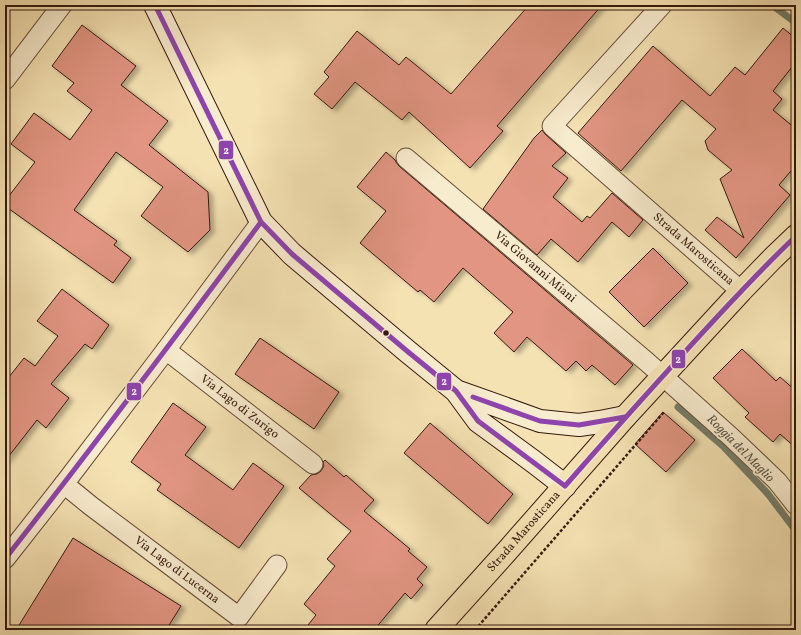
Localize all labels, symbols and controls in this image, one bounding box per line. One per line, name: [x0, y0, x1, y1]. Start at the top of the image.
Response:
line badge: 2: [218, 140, 234, 160]
text: 2: [223, 144, 229, 159]
street label: Strada Marosticana: [649, 209, 737, 289]
street label: Via Giovanni Miani: [491, 228, 580, 307]
unlabelled marker: [381, 328, 391, 338]
line badge: 2: [671, 349, 686, 369]
text: 2: [675, 353, 681, 368]
street label: Via Lago di Zurigo: [197, 371, 282, 443]
line badge: 2: [436, 372, 452, 391]
text: 2: [441, 375, 447, 390]
line badge: 2: [126, 382, 142, 401]
text: 2: [131, 385, 137, 400]
water label: Roggia del Maglio: [702, 411, 778, 487]
street label: Strada Marosticana: [484, 488, 564, 576]
street label: Via Lago di Lucerna: [131, 533, 223, 608]

